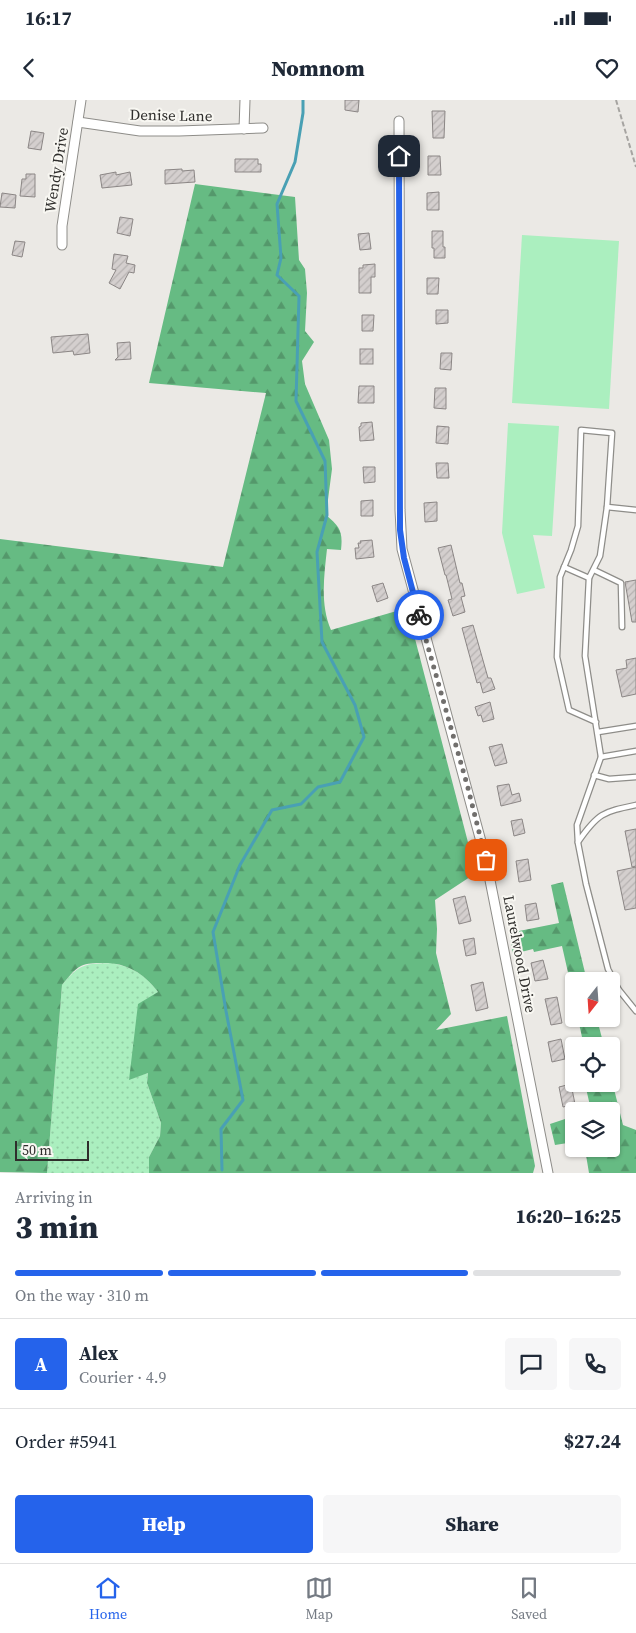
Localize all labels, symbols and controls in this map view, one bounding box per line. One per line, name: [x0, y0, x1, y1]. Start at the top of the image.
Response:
text: 16:17: [25, 5, 72, 31]
text: Nomnom: [271, 53, 365, 83]
icon: back: [15, 54, 43, 82]
icon: heart: [593, 54, 621, 82]
street label: Denise Lane: [129, 104, 213, 126]
street label: Wendy Drive: [39, 126, 73, 214]
pin: [378, 135, 420, 177]
icon: home: [385, 142, 413, 170]
courier: [394, 590, 444, 640]
icon: bike: [405, 601, 433, 629]
pin: [465, 839, 507, 881]
icon: bag: [472, 846, 500, 874]
street label: Laurelwood Drive: [498, 894, 542, 1015]
north arrow: [565, 972, 620, 1028]
map controls: [565, 972, 620, 1157]
button: locate: [565, 1037, 620, 1092]
button: layers: [565, 1102, 620, 1157]
scale bar: [15, 1138, 89, 1161]
text: 50 m: [22, 1140, 52, 1160]
text: Arriving in: [15, 1186, 93, 1208]
text: 16:20–16:25: [516, 1203, 621, 1229]
text: 3 min: [15, 1205, 98, 1249]
text: On the way · 310 m: [15, 1284, 149, 1306]
button: chat: [505, 1338, 557, 1390]
button: phone: [569, 1338, 621, 1390]
text: Alex: [79, 1340, 118, 1366]
text: A: [35, 1351, 47, 1377]
text: Courier · 4.9: [79, 1366, 167, 1388]
text: Order #5941: [15, 1428, 117, 1454]
text: $27.24: [564, 1428, 621, 1454]
button: Help: [15, 1495, 313, 1553]
button: Share: [323, 1495, 621, 1553]
tab: Home: [89, 1574, 127, 1624]
tab: Map: [305, 1574, 333, 1624]
tab: Saved: [511, 1574, 547, 1624]

